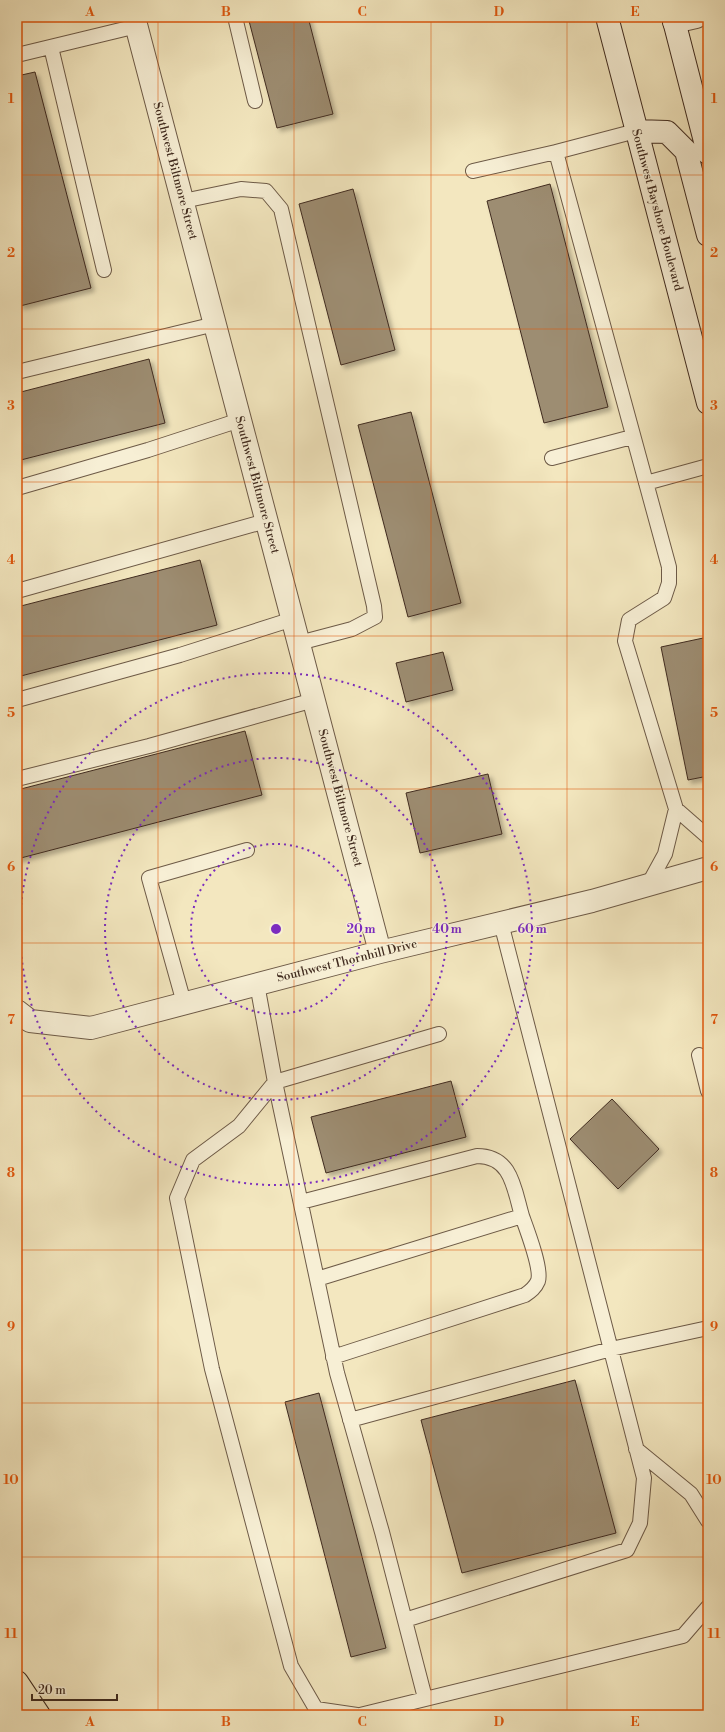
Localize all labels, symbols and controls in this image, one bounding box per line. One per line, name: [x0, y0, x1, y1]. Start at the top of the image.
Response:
text: A: [84, 4, 95, 20]
text: B: [221, 4, 231, 20]
text: C: [357, 4, 367, 20]
text: D: [494, 4, 504, 20]
text: E: [630, 4, 640, 20]
text: 1: [8, 91, 15, 107]
text: 1: [711, 91, 718, 107]
street label: Southwest Biltmore Street: [149, 101, 201, 242]
street label: Southwest Bayshore Boulevard: [628, 128, 686, 293]
text: 2: [7, 245, 15, 261]
text: 2: [710, 245, 718, 261]
text: 3: [7, 398, 15, 414]
text: 3: [710, 398, 718, 414]
street label: Southwest Biltmore Street: [231, 415, 283, 556]
text: 4: [7, 552, 16, 568]
text: 4: [710, 552, 719, 568]
text: 5: [7, 705, 15, 721]
text: 5: [710, 705, 718, 721]
street label: Southwest Biltmore Street: [314, 728, 366, 869]
text: 6: [7, 859, 15, 875]
text: 6: [710, 859, 718, 875]
centre of rings: [269, 922, 283, 936]
text: 20 m: [346, 922, 376, 937]
text: 40 m: [432, 922, 462, 937]
text: 60 m: [517, 922, 547, 937]
street label: Southwest Thornhill Drive: [275, 936, 419, 986]
text: 7: [7, 1012, 15, 1028]
text: 7: [710, 1012, 718, 1028]
text: 8: [7, 1165, 15, 1181]
text: 8: [710, 1165, 718, 1181]
text: 9: [7, 1319, 15, 1335]
text: 9: [710, 1319, 718, 1335]
text: 10: [3, 1472, 19, 1488]
text: 10: [706, 1472, 722, 1488]
text: 11: [5, 1626, 18, 1642]
text: 11: [708, 1626, 721, 1642]
scale bar: [32, 1676, 117, 1702]
text: 20 m: [38, 1683, 66, 1698]
text: A: [84, 1714, 95, 1730]
text: B: [221, 1714, 231, 1730]
text: C: [357, 1714, 367, 1730]
text: D: [494, 1714, 504, 1730]
text: E: [630, 1714, 640, 1730]

